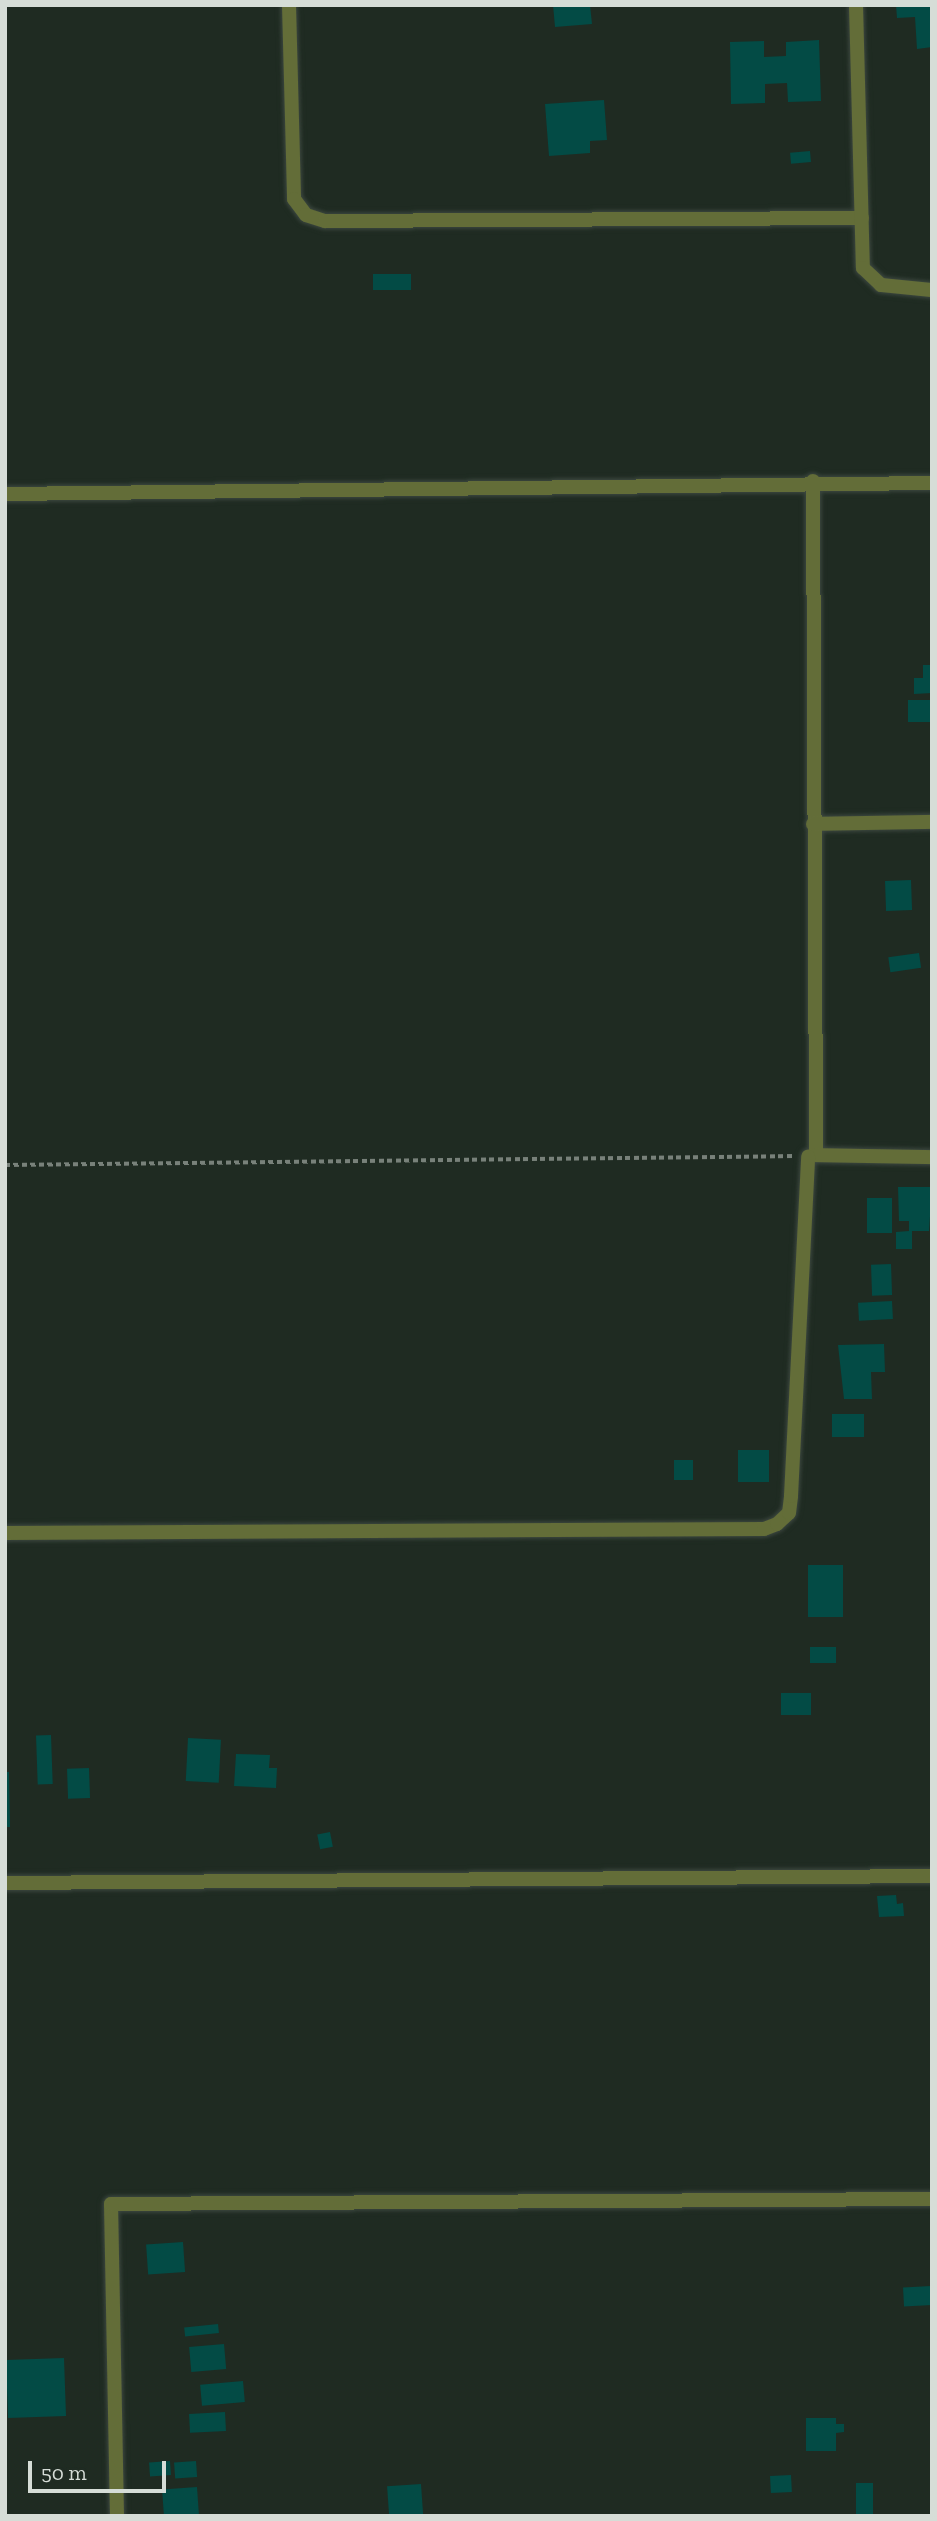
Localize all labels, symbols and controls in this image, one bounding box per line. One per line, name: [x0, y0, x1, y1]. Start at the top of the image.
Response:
scale bar: [32, 2448, 170, 2492]
text: 50 m: [41, 2460, 87, 2485]

